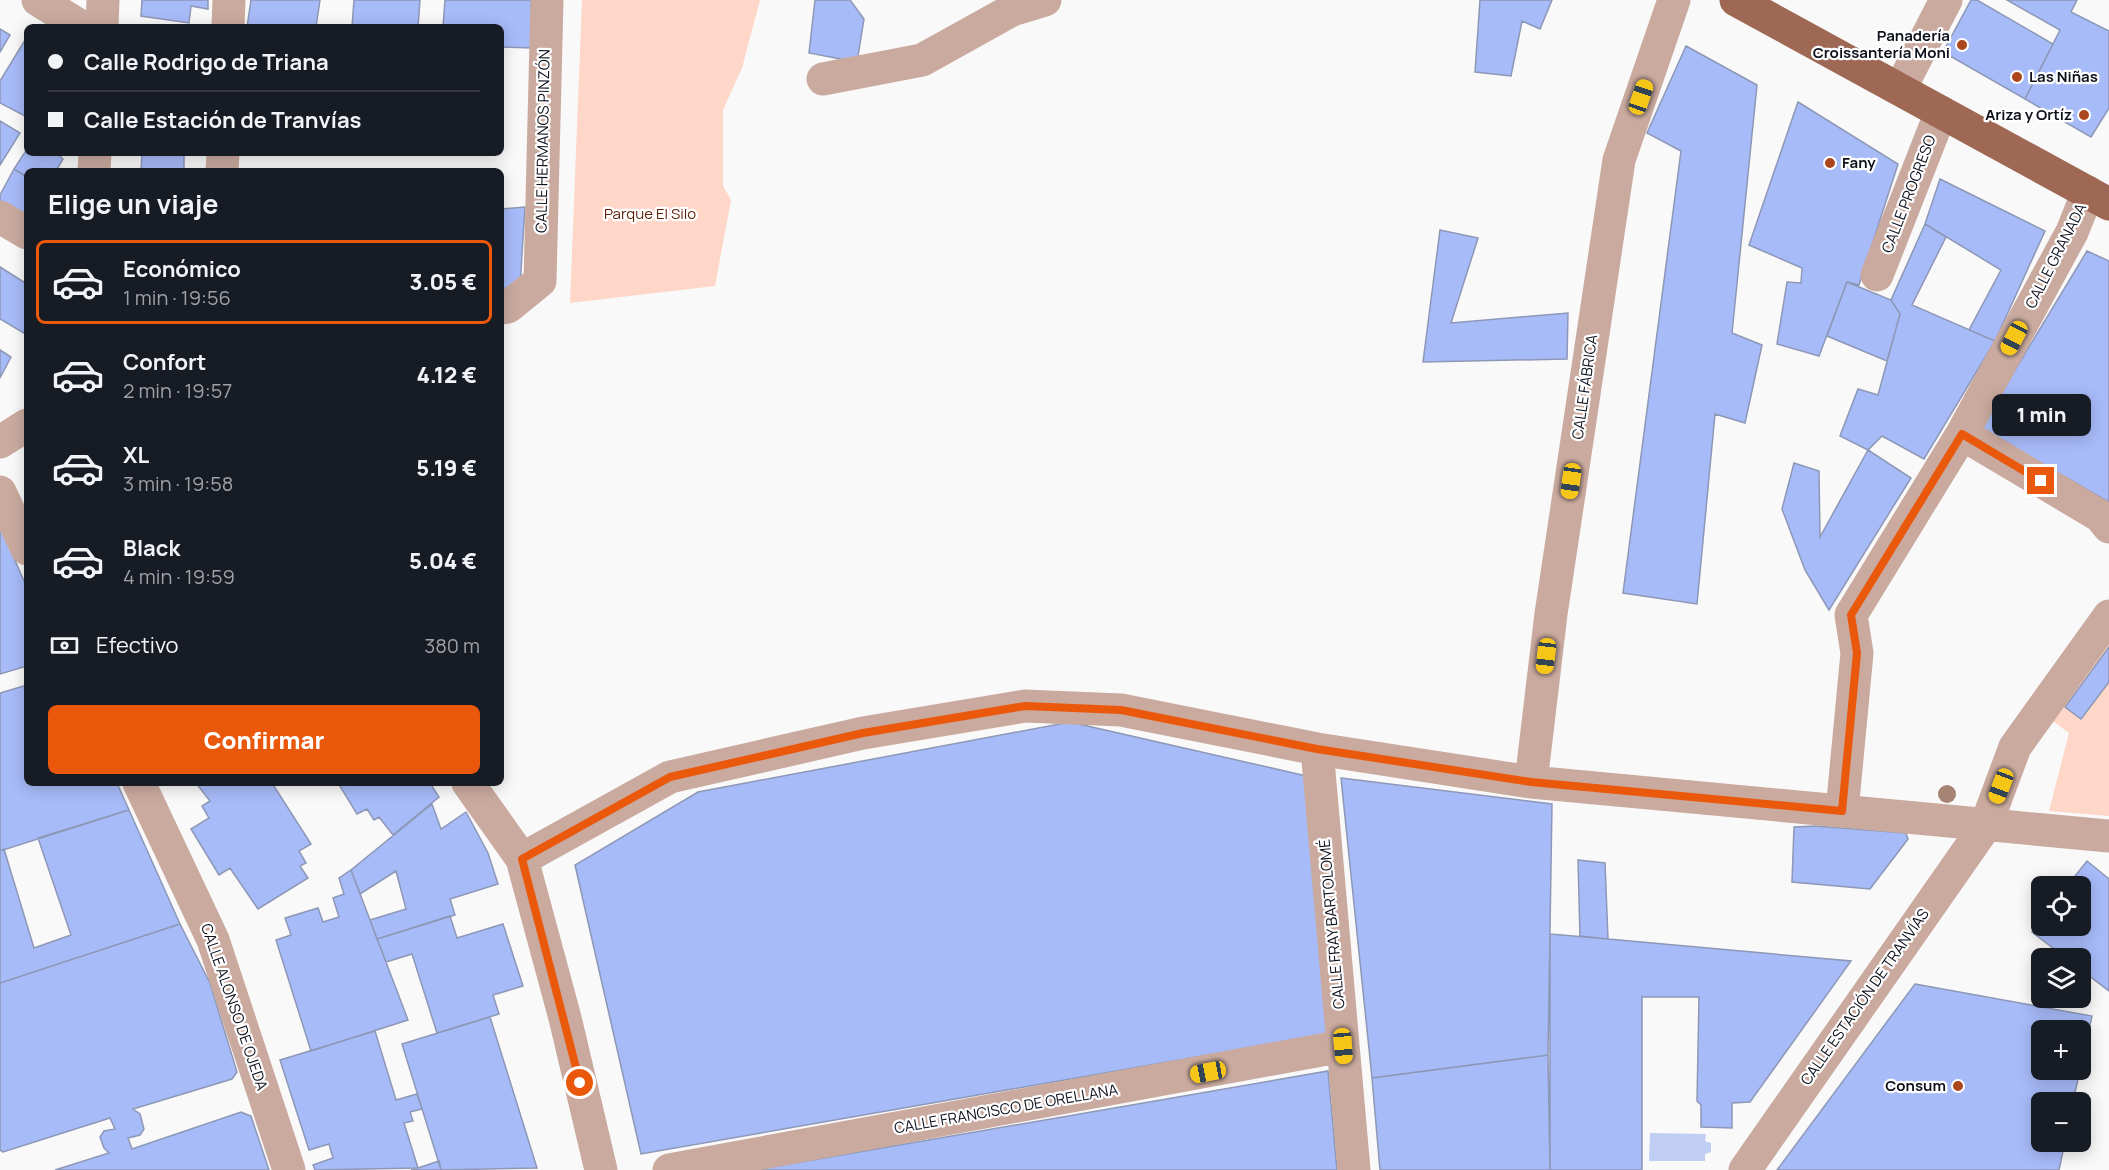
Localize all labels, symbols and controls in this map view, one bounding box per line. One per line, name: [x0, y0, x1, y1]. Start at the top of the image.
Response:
place label: Panadería Croissantería Moni: [1813, 25, 1950, 63]
marker: Panadería Croissantería Moni: [1955, 38, 1969, 52]
text: Calle Rodrigo de Triana: [84, 47, 329, 77]
street label: CALLE HERMANOS PINZÓN: [530, 49, 555, 233]
place label: Las Niñas: [2029, 66, 2098, 87]
marker: Las Niñas: [2010, 70, 2024, 84]
car: [1627, 77, 1655, 117]
place label: Ariza y Ortíz: [1985, 104, 2072, 125]
text: Calle Estación de Tranvías: [84, 105, 361, 135]
marker: Ariza y Ortíz: [2077, 108, 2091, 122]
street label: CALLE PROGRESO: [1876, 132, 1941, 256]
place label: Fany: [1842, 152, 1876, 173]
marker: Fany: [1823, 156, 1837, 170]
text: Elige un viaje: [48, 185, 219, 222]
street label: CALLE GRANADA: [2020, 199, 2091, 312]
park label: Parque El Silo: [604, 203, 696, 224]
text: Económico: [123, 254, 241, 284]
icon: car: [51, 255, 105, 309]
text: 3.05 €: [410, 267, 477, 297]
text: 1 min · 19:56: [123, 284, 231, 311]
car: [1998, 318, 2030, 358]
street label: CALLE FÁBRICA: [1567, 333, 1602, 441]
text: Confort: [123, 347, 206, 377]
icon: car: [51, 348, 105, 402]
text: 4.12 €: [417, 360, 477, 390]
text: 2 min · 19:57: [123, 377, 232, 404]
callout: 1 min: [1992, 394, 2090, 436]
text: 1 min: [2016, 401, 2067, 428]
text: XL: [123, 440, 149, 470]
icon: car: [51, 441, 105, 495]
text: 5.19 €: [416, 453, 477, 483]
car: [1560, 462, 1582, 500]
route end: [2027, 467, 2054, 494]
text: 3 min · 19:58: [123, 470, 233, 497]
text: Black: [123, 533, 180, 563]
icon: car: [51, 534, 105, 588]
text: 5.04 €: [409, 546, 477, 576]
text: 4 min · 19:59: [123, 563, 235, 590]
icon: cash: [48, 629, 81, 662]
text: Efectivo: [96, 630, 179, 660]
text: 380 m: [424, 632, 480, 659]
car: [1535, 637, 1557, 675]
button: Confirmar: [48, 705, 480, 774]
car: [1986, 766, 2016, 806]
street label: CALLE FRAY BARTOLOMÉ: [1314, 838, 1349, 1010]
map controls: [2031, 876, 2091, 1152]
button: locate: [2031, 876, 2091, 936]
street label: CALLE ESTACIÓN DE TRANVÍAS: [1795, 904, 1934, 1089]
street label: CALLE ALONSO DE OJEDA: [196, 921, 273, 1094]
button: layers: [2031, 948, 2091, 1008]
button: +: [2031, 1020, 2091, 1080]
car: [1332, 1027, 1354, 1065]
car: [1189, 1060, 1227, 1084]
route start: [566, 1069, 593, 1096]
place label: Consum: [1885, 1075, 1946, 1096]
street label: CALLE FRANCISCO DE ORELLANA: [892, 1078, 1120, 1139]
marker: Consum: [1951, 1079, 1965, 1093]
button: −: [2031, 1092, 2091, 1152]

